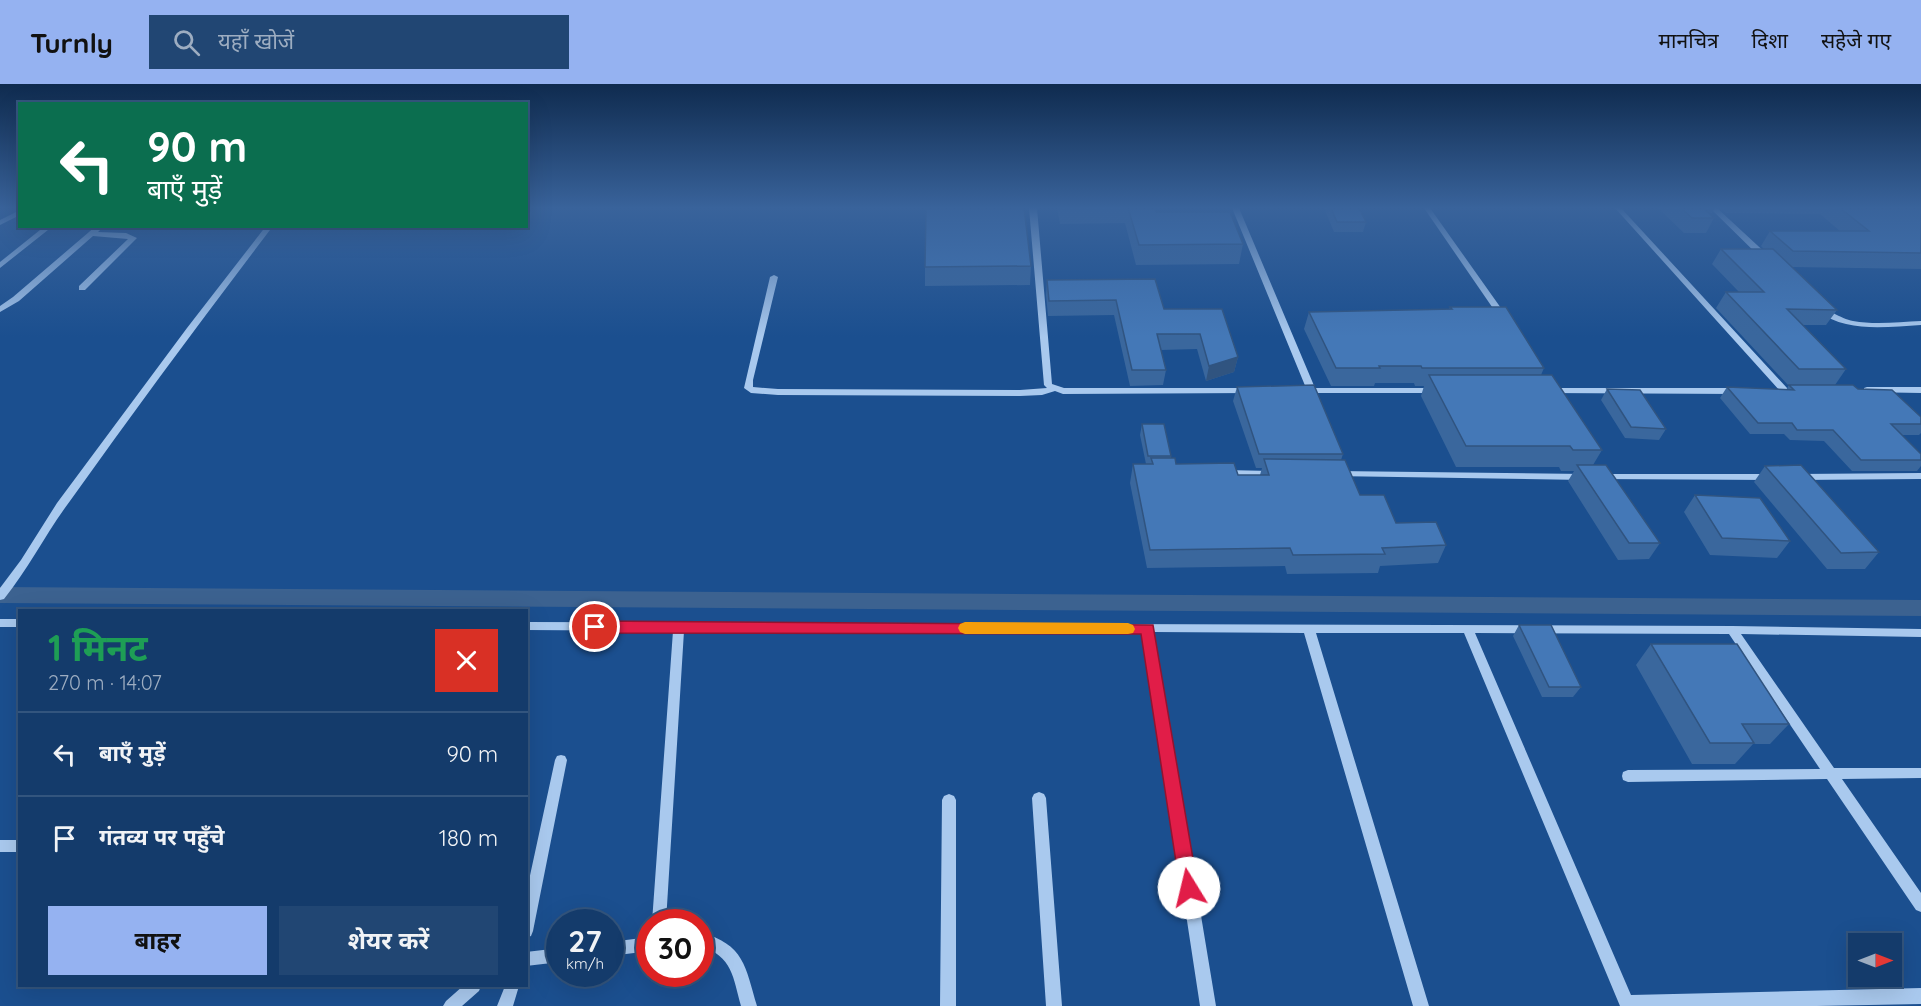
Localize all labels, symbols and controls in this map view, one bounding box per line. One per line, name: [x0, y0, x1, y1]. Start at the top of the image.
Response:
search box: [149, 15, 569, 69]
text: Turnly: [30, 25, 113, 60]
icon: search: [170, 26, 203, 59]
text: यहाँ खोजें: [218, 27, 294, 55]
text: मानचित्र: [1659, 27, 1719, 53]
text: दिशा: [1752, 27, 1788, 53]
text: सहेजे गए: [1821, 27, 1891, 53]
text: 90 m: [147, 120, 247, 173]
icon: left: [48, 126, 126, 204]
text: बाएँ मुड़ें: [147, 172, 222, 206]
pin: [569, 601, 620, 652]
icon: arrive: [578, 610, 611, 643]
text: 1 मिनट: [48, 625, 148, 670]
button: close: [435, 629, 498, 692]
text: 270 m · 14:07: [48, 670, 162, 695]
icon: left: [48, 738, 81, 771]
text: बाएँ मुड़ें: [99, 739, 165, 767]
text: 90 m: [447, 740, 498, 768]
icon: arrive: [48, 822, 81, 855]
text: गंतव्य पर पहुँचे: [99, 823, 224, 851]
text: 180 m: [439, 824, 498, 852]
position arrow: [1157, 856, 1221, 920]
button: बाहर: [48, 906, 267, 975]
button: शेयर करें: [279, 906, 498, 975]
speed limit sign: 30: [636, 909, 714, 987]
text: 27: [568, 922, 602, 960]
north arrow: [1848, 933, 1902, 987]
map controls: [1848, 933, 1902, 987]
text: km/h: [566, 954, 604, 973]

